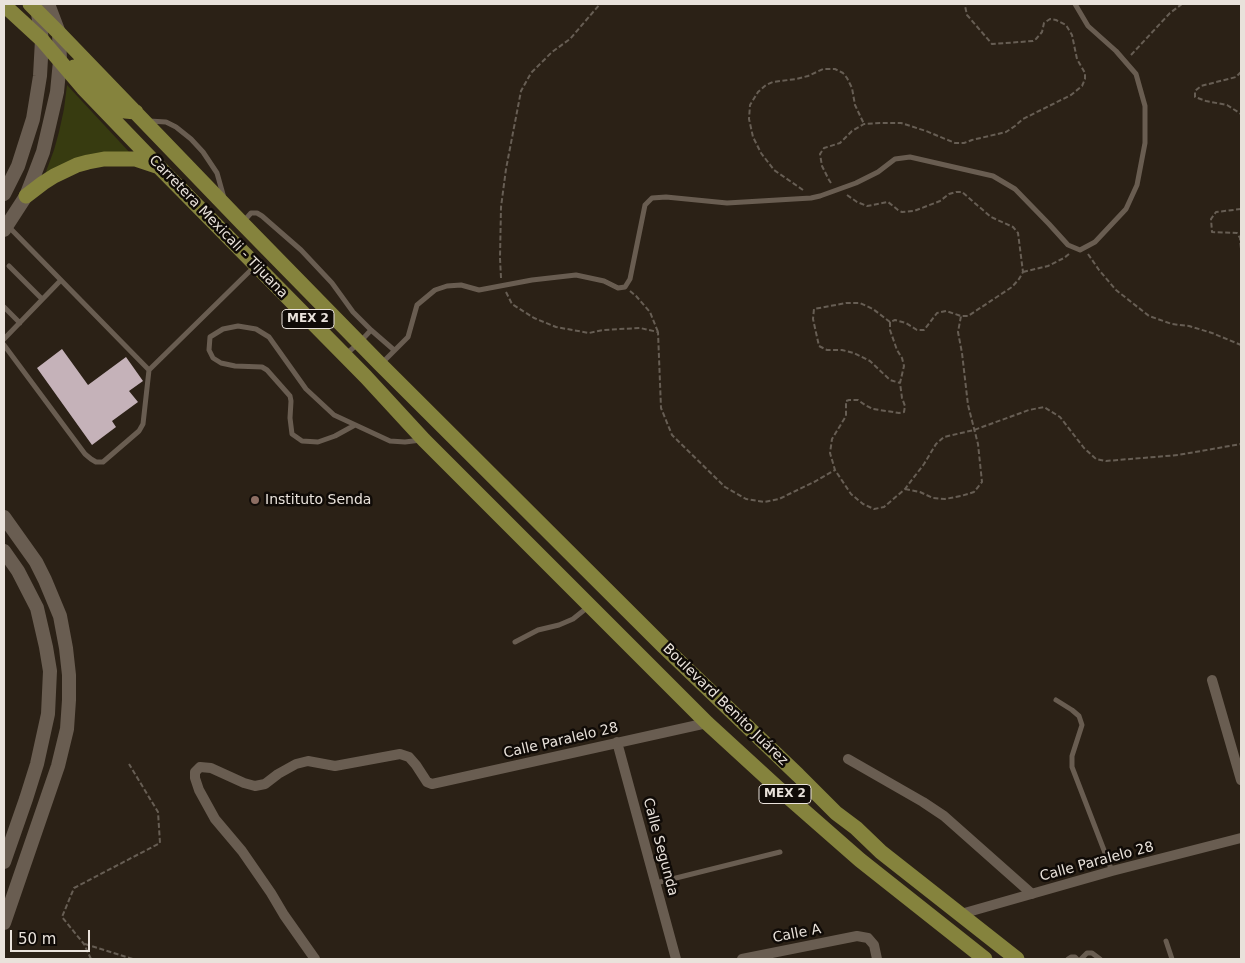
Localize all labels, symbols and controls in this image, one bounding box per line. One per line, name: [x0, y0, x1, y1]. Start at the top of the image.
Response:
street label: Carretera Mexicali - Tijuana: [145, 152, 291, 302]
road number: MEX 2: [282, 310, 334, 328]
place label: Instituto Senda: [265, 492, 371, 508]
marker: Instituto Senda: [249, 494, 261, 506]
street label: Boulevard Benito Juárez: [659, 641, 791, 769]
street label: Calle Paralelo 28: [502, 720, 620, 762]
road number: MEX 2: [759, 784, 811, 804]
street label: Calle Segunda: [639, 796, 681, 898]
street label: Calle Paralelo 28: [1038, 839, 1156, 885]
scale bar: [12, 920, 92, 952]
street label: Calle A: [771, 921, 823, 947]
text: 50 m: [18, 930, 56, 948]

